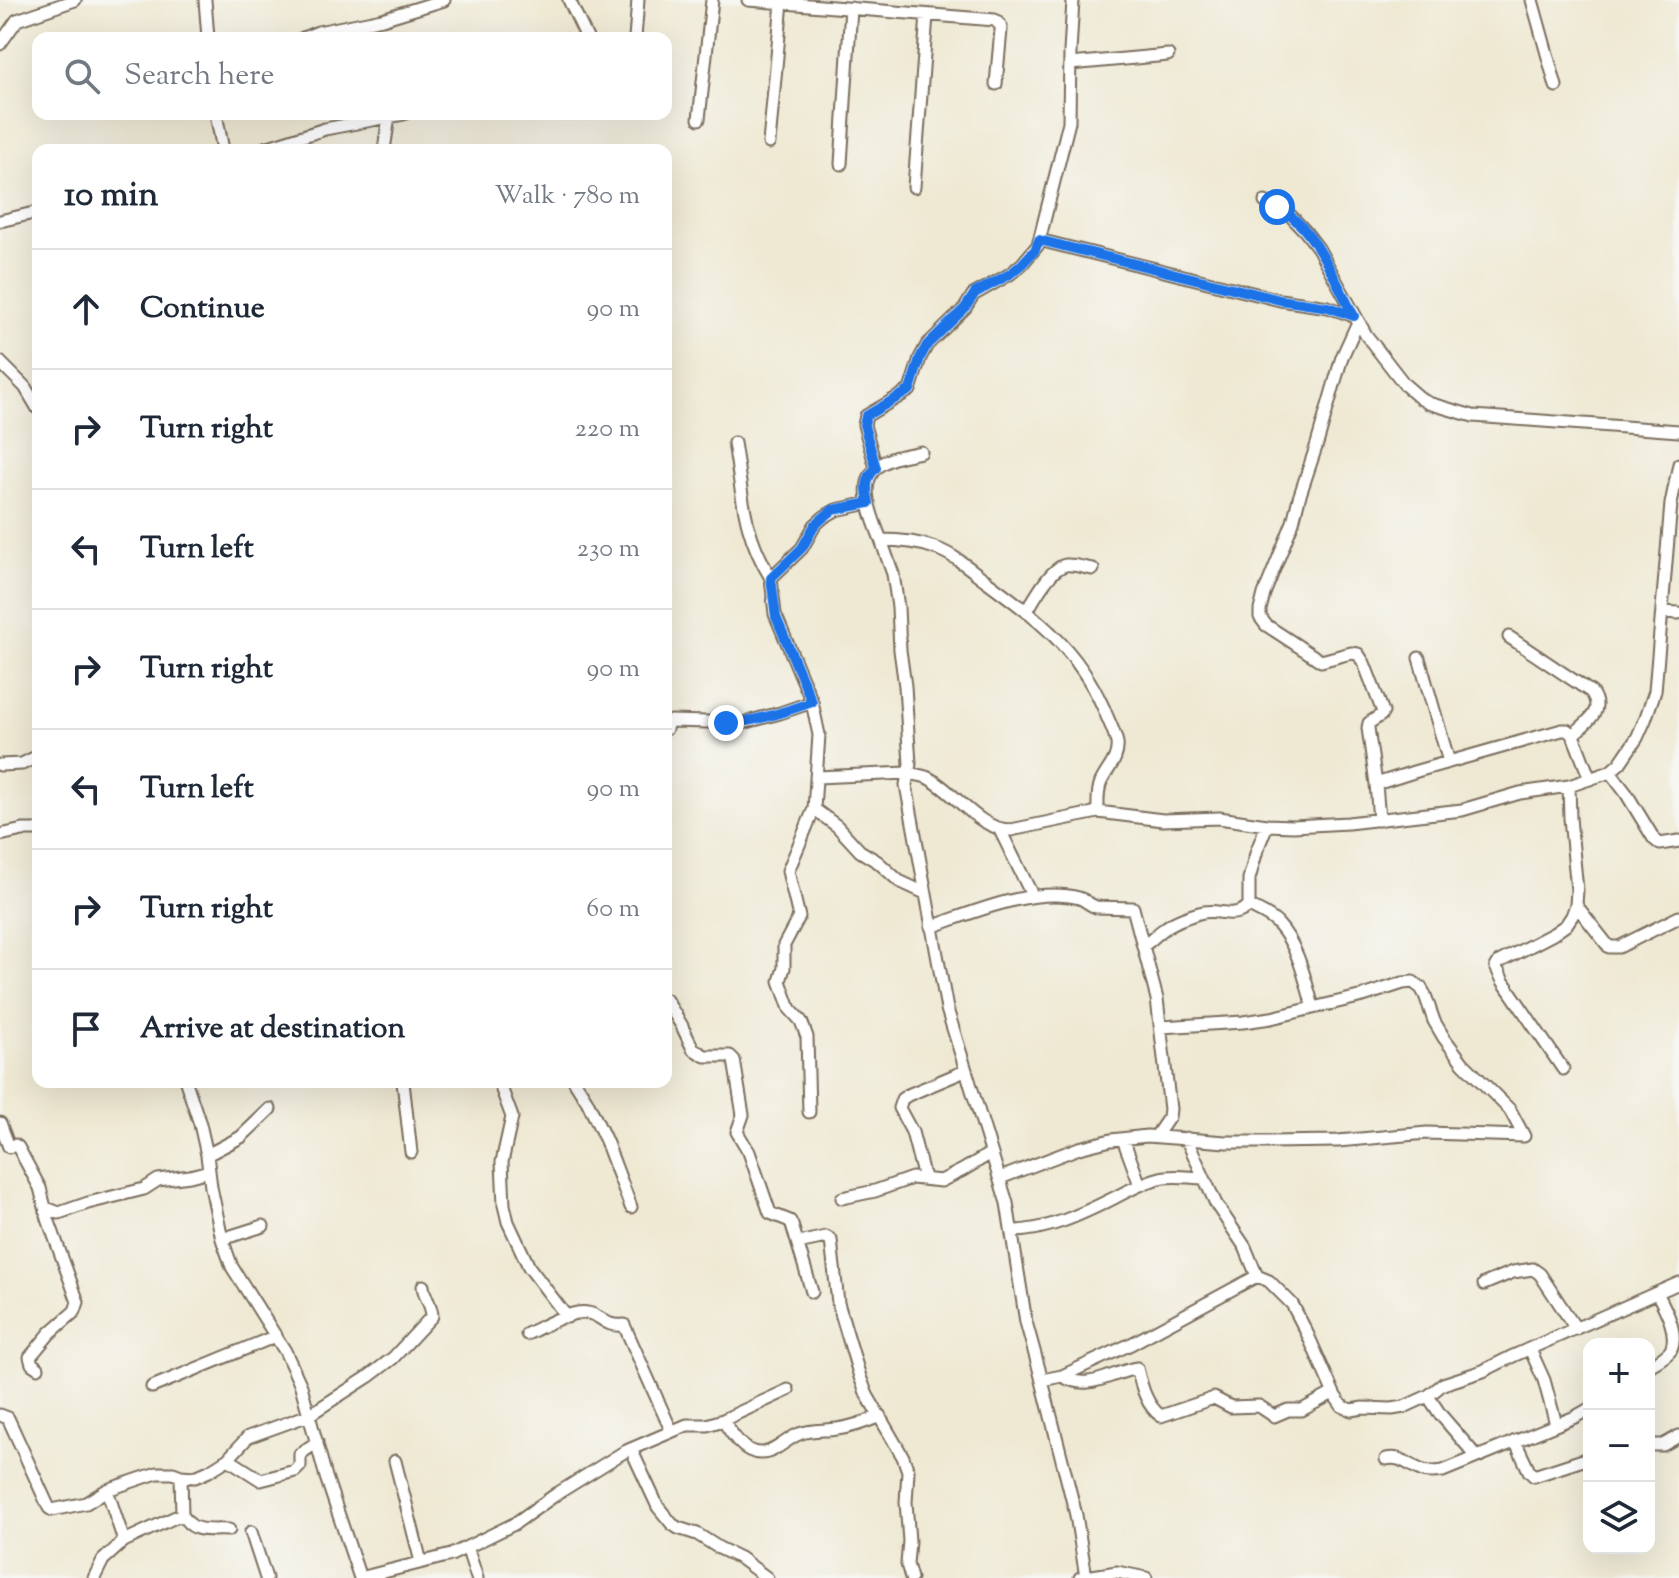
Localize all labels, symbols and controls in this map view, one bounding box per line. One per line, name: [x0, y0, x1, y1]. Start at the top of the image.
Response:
search box: [32, 32, 672, 120]
icon: search: [60, 54, 104, 98]
text: Search here: [124, 55, 274, 98]
text: 10 min: [64, 172, 158, 221]
text: Walk · 780 m: [495, 178, 640, 215]
route start: [1259, 189, 1295, 225]
icon: ahead: [64, 287, 108, 331]
text: Continue: [140, 288, 265, 331]
text: 90 m: [587, 291, 640, 328]
icon: right: [64, 407, 108, 451]
text: Turn right: [140, 408, 273, 451]
text: 220 m: [575, 411, 640, 448]
icon: left: [64, 527, 108, 571]
text: Turn left: [140, 528, 254, 571]
text: 230 m: [577, 531, 640, 568]
icon: right: [64, 647, 108, 691]
text: Turn right: [140, 648, 273, 691]
text: 90 m: [587, 651, 640, 688]
route end: [708, 705, 744, 741]
icon: left: [64, 767, 108, 811]
text: Turn left: [140, 768, 254, 811]
text: 90 m: [587, 771, 640, 808]
icon: right: [64, 887, 108, 931]
text: Turn right: [140, 888, 273, 931]
text: 60 m: [586, 891, 640, 928]
icon: arrive: [64, 1007, 108, 1051]
text: Arrive at destination: [140, 1008, 405, 1051]
map controls: [1583, 1338, 1655, 1554]
button: +: [1583, 1338, 1655, 1410]
button: −: [1583, 1410, 1655, 1482]
button: layers: [1583, 1482, 1655, 1554]

